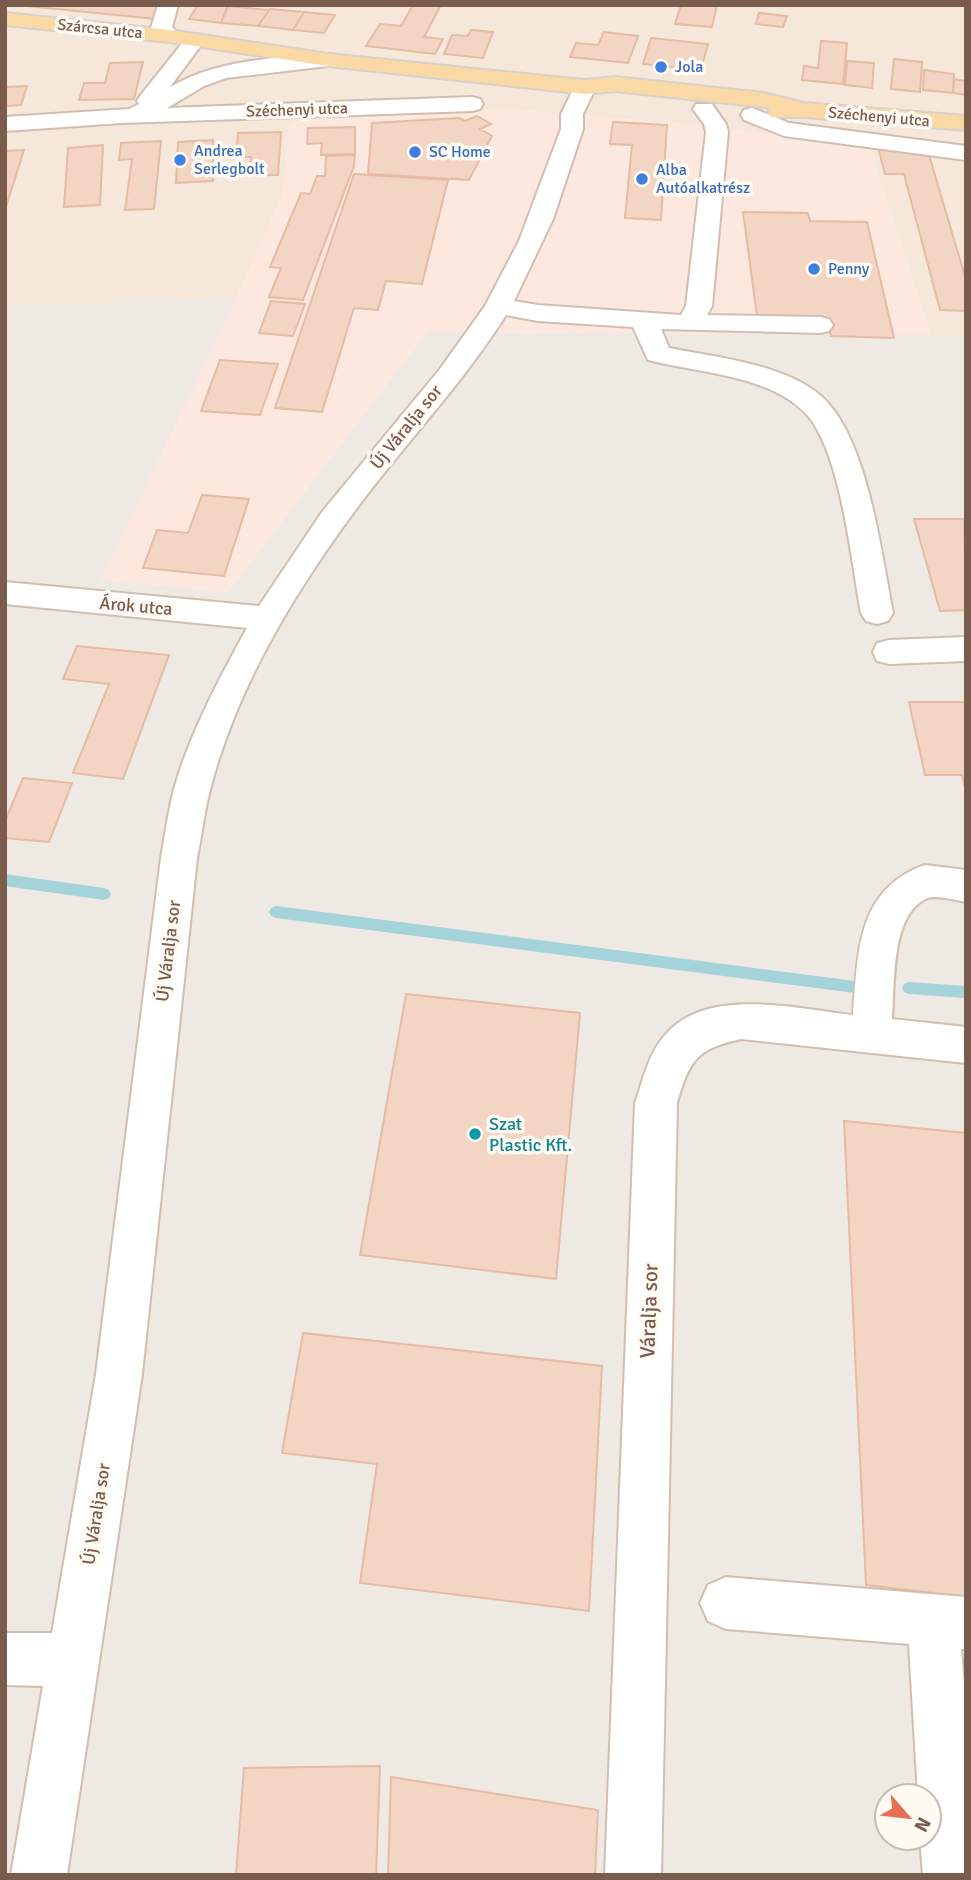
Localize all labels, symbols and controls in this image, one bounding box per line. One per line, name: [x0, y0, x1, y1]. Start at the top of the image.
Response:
street label: Szárcsa utca: [56, 15, 144, 43]
place label: Jola: [675, 57, 703, 77]
marker: Jola: [653, 59, 669, 75]
street label: Széchenyi utca: [246, 98, 348, 122]
street label: Széchenyi utca: [827, 103, 931, 131]
place label: Andrea Serlegbolt: [194, 141, 265, 179]
place label: SC Home: [429, 142, 491, 162]
marker: SC Home: [407, 144, 423, 160]
marker: Andrea Serlegbolt: [172, 152, 188, 168]
place label: Alba Autóalkatrész: [656, 160, 750, 198]
marker: Alba Autóalkatrész: [634, 171, 650, 187]
place label: Penny: [828, 259, 870, 279]
marker: Penny: [806, 261, 822, 277]
street label: Új Váralja sor: [365, 380, 447, 474]
street label: Árok utca: [99, 592, 173, 620]
street label: Új Váralja sor: [151, 898, 185, 1003]
place label: Szat Plastic Kft.: [489, 1113, 572, 1156]
marker: Szat Plastic Kft.: [467, 1126, 483, 1142]
street label: Váralja sor: [634, 1263, 664, 1359]
street label: Új Váralja sor: [77, 1461, 115, 1566]
north arrow: [873, 1782, 943, 1852]
text: N: [908, 1813, 936, 1836]

